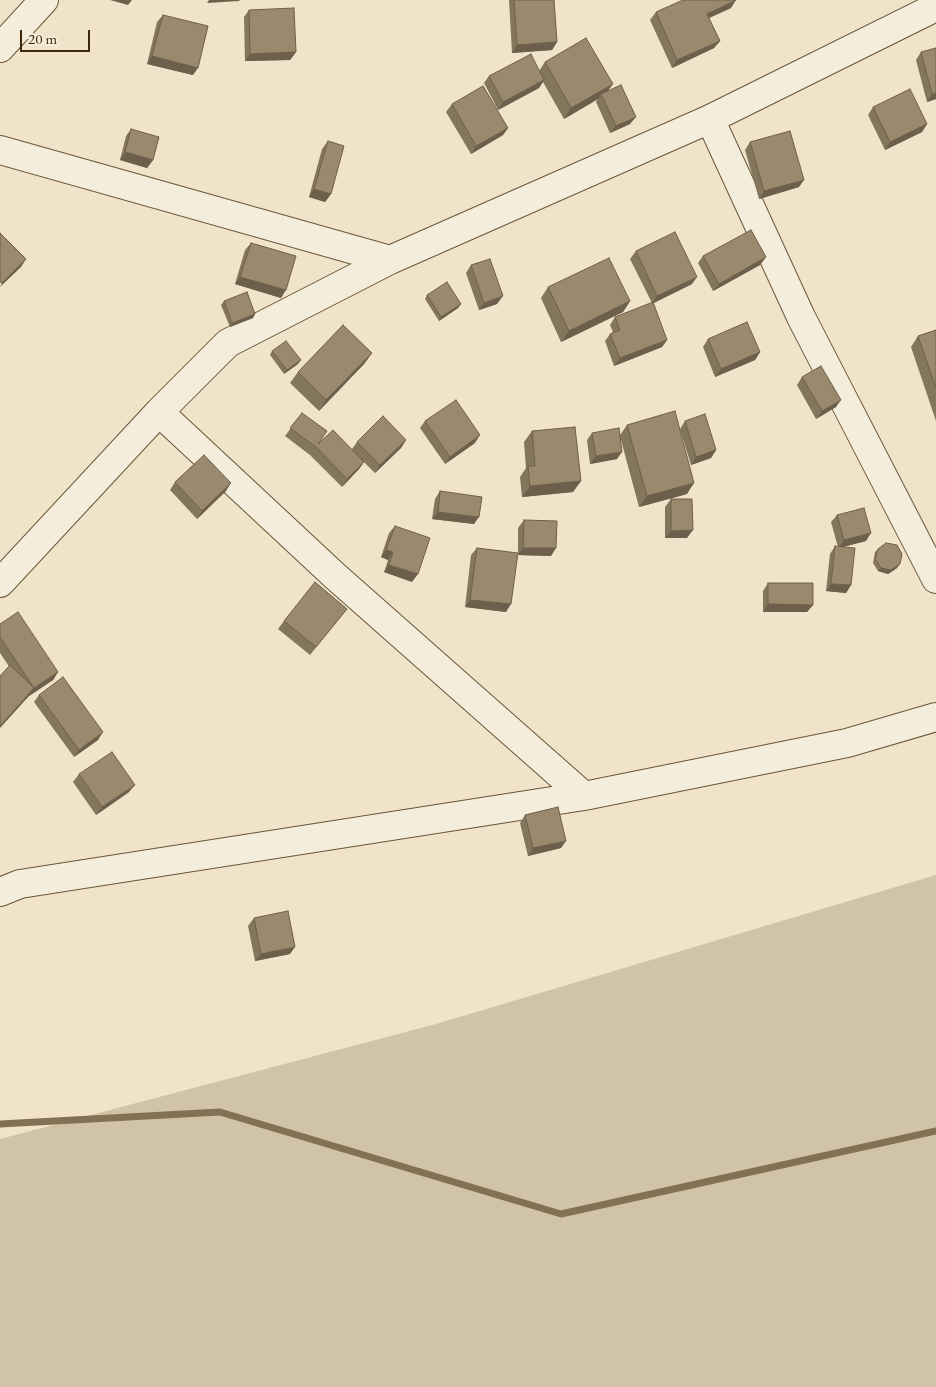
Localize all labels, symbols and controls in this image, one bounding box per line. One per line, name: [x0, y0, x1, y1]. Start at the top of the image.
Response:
scale bar: [22, 20, 92, 52]
text: 20 m: [28, 29, 57, 48]

